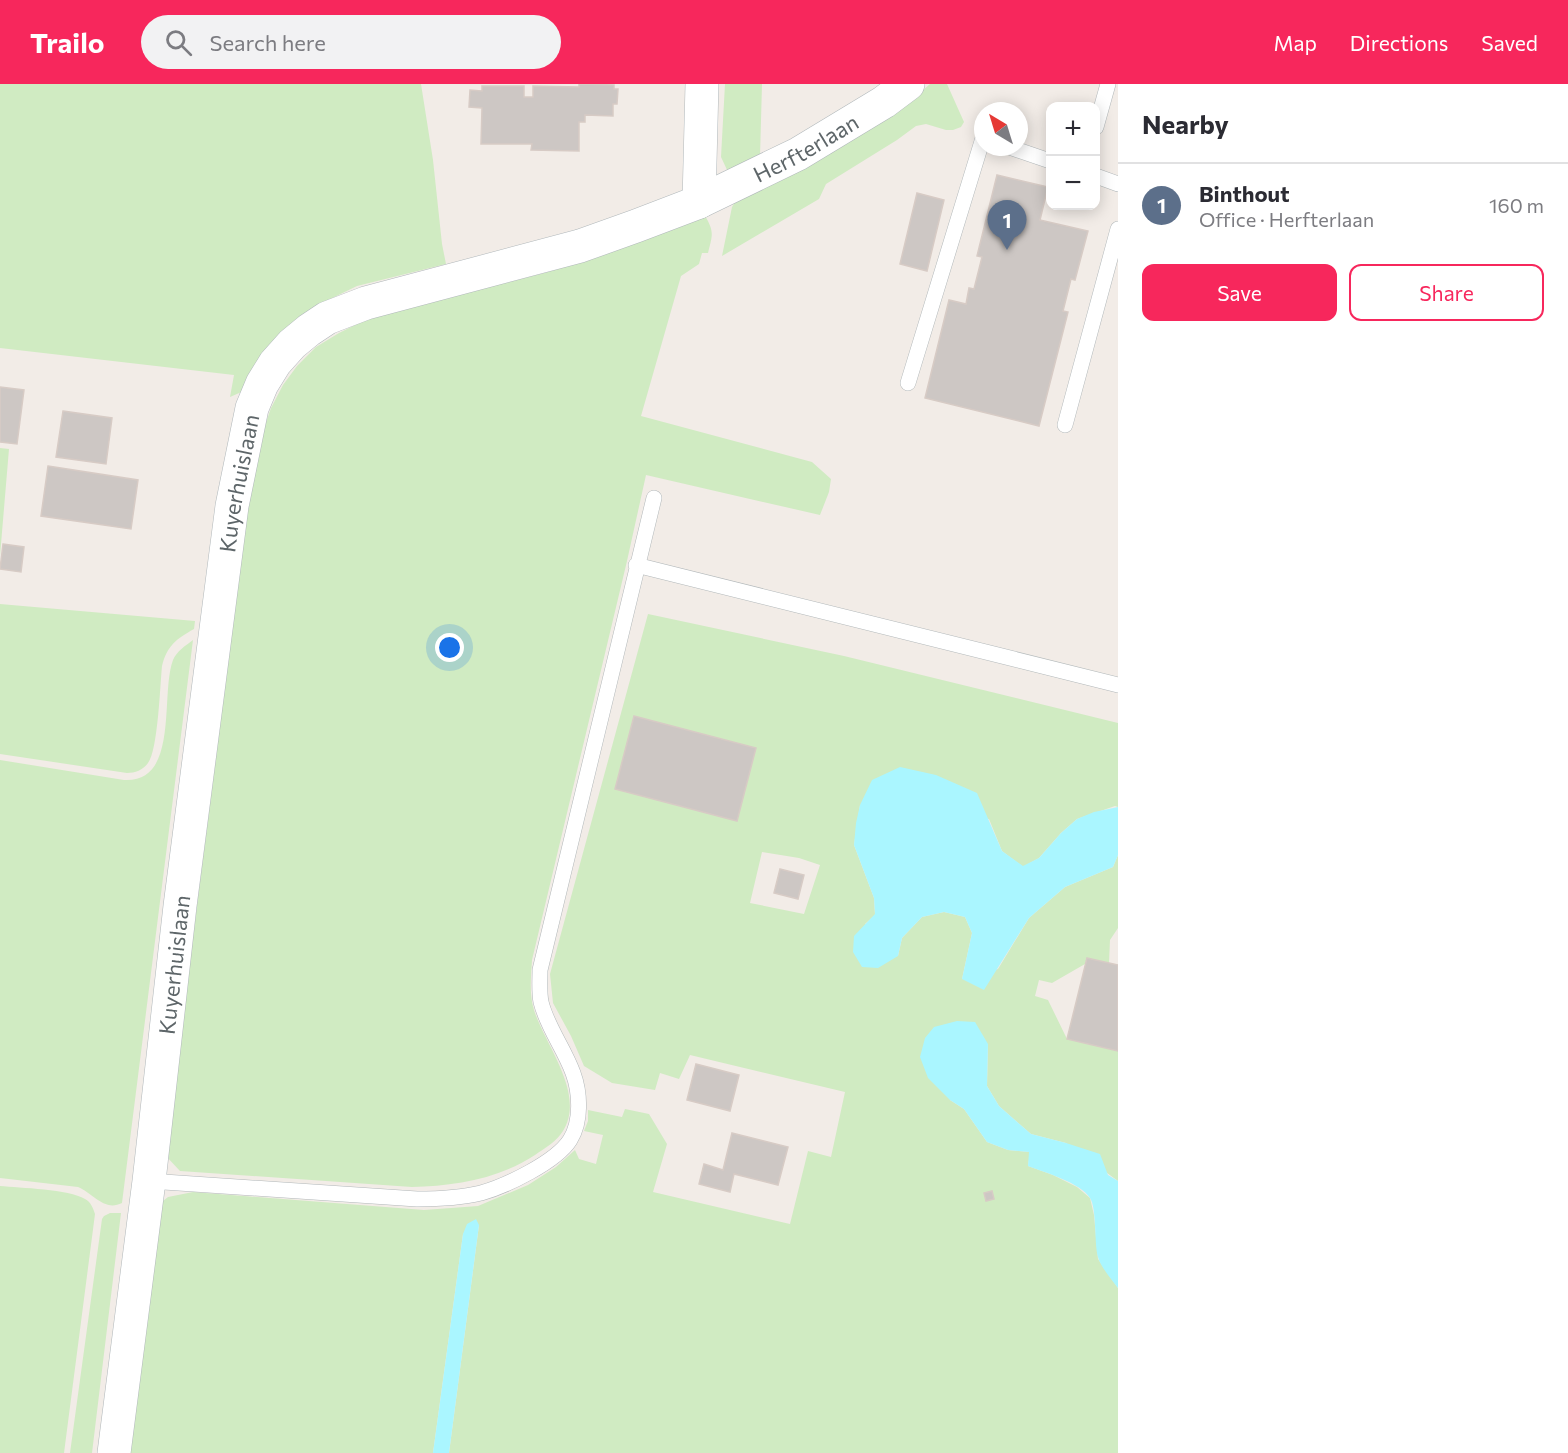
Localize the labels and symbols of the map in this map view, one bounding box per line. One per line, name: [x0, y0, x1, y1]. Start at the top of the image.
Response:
north arrow: [974, 102, 1028, 156]
street label: Herfterlaan: [749, 107, 863, 187]
pin: 1: [988, 200, 1026, 250]
street label: Kuyerhuislaan: [213, 412, 264, 554]
your location: [435, 633, 464, 662]
street label: Kuyerhuislaan: [152, 893, 195, 1036]

